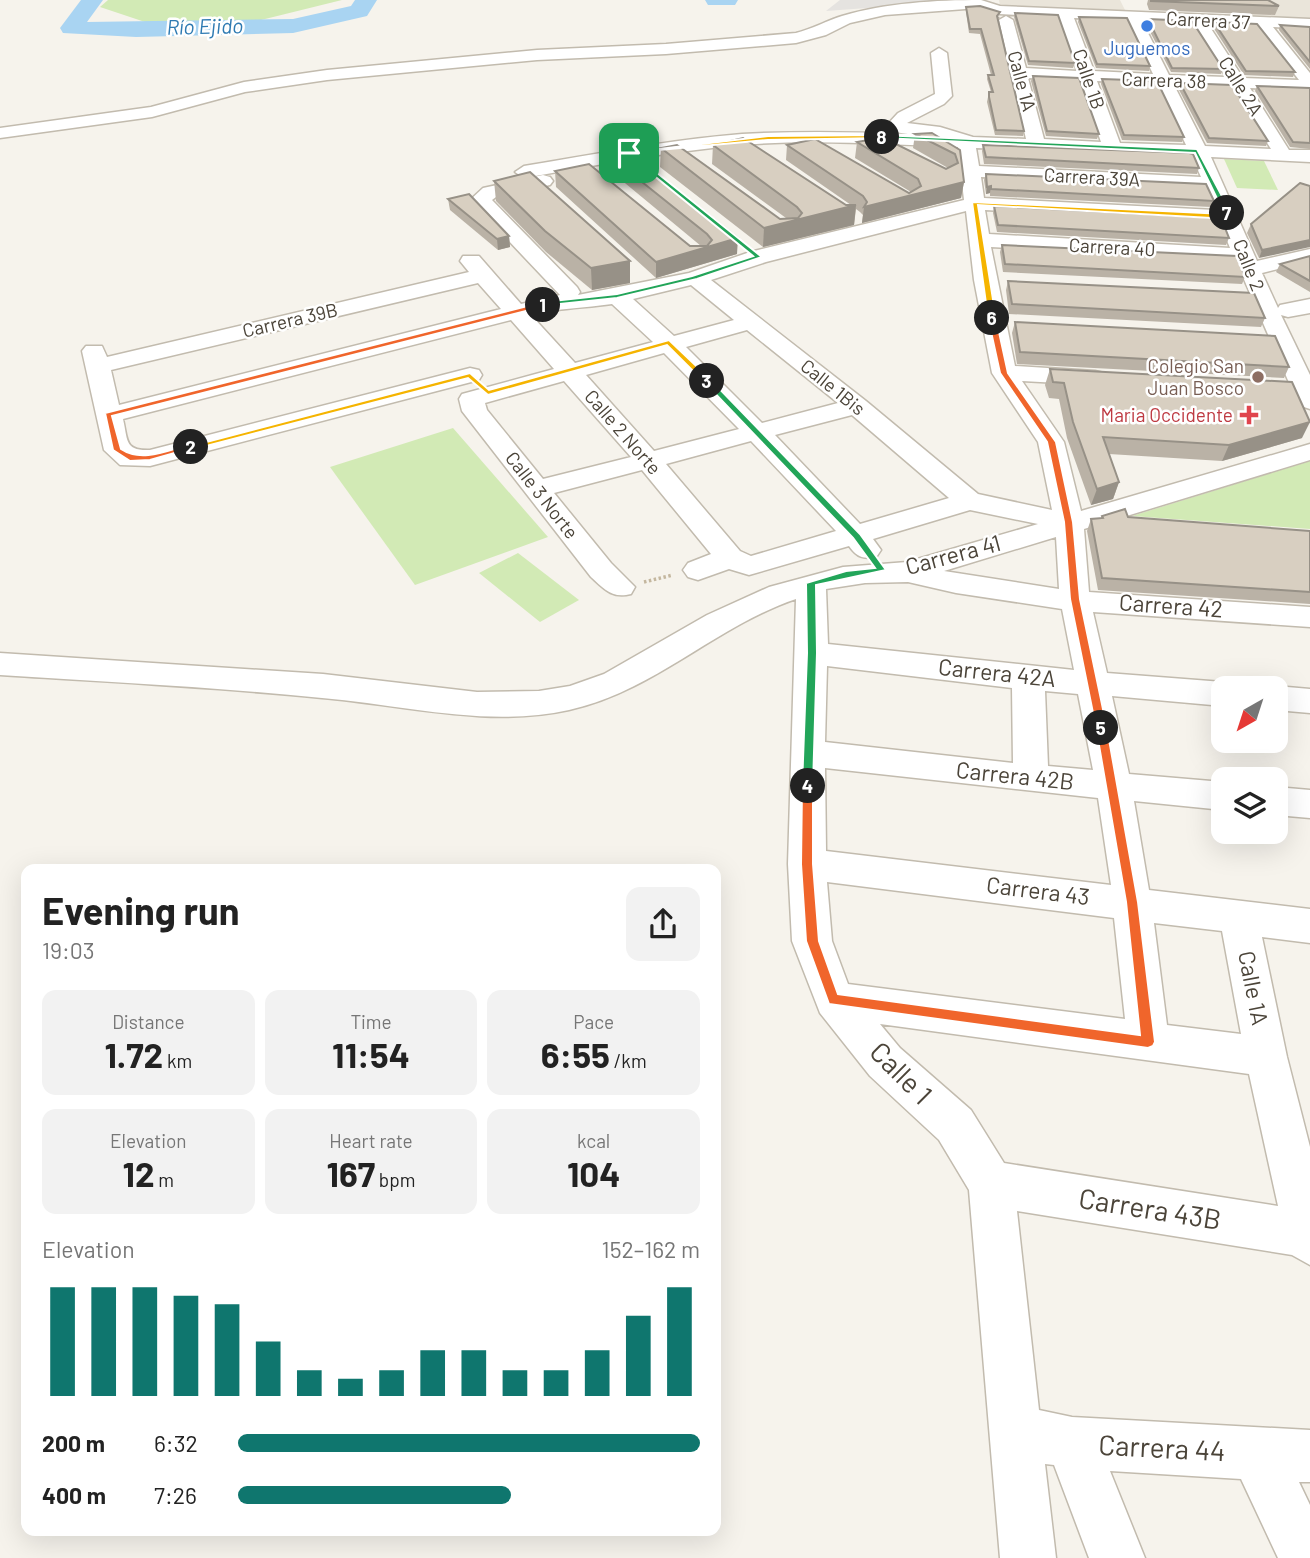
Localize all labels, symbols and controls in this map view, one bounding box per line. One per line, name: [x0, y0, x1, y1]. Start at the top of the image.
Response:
street label: Carrera 37: [1165, 6, 1251, 33]
water label: Río Ejido: [166, 12, 244, 39]
marker: Juguemos: [1139, 18, 1155, 34]
place label: Juguemos: [1104, 36, 1190, 59]
street label: Calle 1B: [1068, 46, 1110, 112]
street label: Calle 1A: [1003, 48, 1042, 114]
street label: Calle 2A: [1214, 52, 1269, 120]
street label: Carrera 38: [1121, 67, 1207, 92]
pin: 8: [864, 120, 900, 154]
pin: [599, 123, 659, 183]
text: 8: [876, 125, 887, 148]
icon: arrive: [610, 134, 648, 172]
street label: Carrera 39A: [1043, 162, 1141, 191]
pin: 7: [1210, 196, 1244, 230]
text: 7: [1222, 201, 1231, 224]
street label: Carrera 40: [1068, 233, 1156, 260]
street label: Calle 2: [1229, 235, 1270, 294]
pin: 1: [526, 288, 560, 322]
text: 1: [539, 293, 546, 316]
street label: Carrera 39B: [240, 297, 340, 342]
pin: 6: [974, 300, 1010, 336]
text: 6: [986, 306, 997, 329]
street label: Calle 1Bis: [796, 354, 870, 420]
place label: Colegio San Juan Bosco: [1147, 354, 1244, 399]
pin: 3: [690, 364, 724, 398]
text: 3: [701, 369, 712, 392]
marker: Colegio San Juan Bosco: [1250, 369, 1266, 385]
street label: Calle 2 Norte: [580, 385, 666, 479]
place label: Maria Occidente: [1101, 403, 1233, 426]
marker: Maria Occidente: [1239, 405, 1259, 425]
pin: 2: [174, 430, 208, 464]
text: 2: [185, 435, 196, 458]
street label: Calle 3 Norte: [501, 446, 584, 543]
street label: Carrera 41: [902, 528, 1004, 580]
street label: Carrera 42: [1118, 587, 1224, 623]
street label: Carrera 42A: [937, 652, 1057, 692]
north arrow: [1211, 676, 1288, 752]
map controls: [1211, 676, 1288, 844]
pin: 5: [1084, 710, 1118, 746]
text: 5: [1095, 716, 1106, 739]
street label: Carrera 42B: [955, 755, 1076, 795]
button: layers: [1211, 767, 1288, 844]
pin: 4: [790, 768, 826, 804]
text: 4: [802, 774, 813, 797]
street label: Carrera 43: [985, 870, 1091, 910]
text: Evening run: [42, 887, 240, 933]
button: share: [626, 887, 700, 961]
text: 19:03: [42, 936, 95, 964]
street label: Calle 1A: [1233, 948, 1275, 1027]
text: Distance: [112, 1010, 185, 1033]
text: Time: [350, 1010, 392, 1033]
text: Pace: [573, 1010, 614, 1033]
text: 1.72: [104, 1033, 163, 1075]
text: 11:54: [332, 1033, 410, 1075]
text: 6:55: [541, 1033, 610, 1075]
street label: Calle 1: [863, 1034, 940, 1111]
text: km: [163, 1049, 192, 1072]
text: /km: [610, 1049, 647, 1072]
text: Elevation: [110, 1129, 187, 1152]
text: Heart rate: [329, 1129, 413, 1152]
text: kcal: [577, 1129, 610, 1152]
text: 12: [123, 1152, 155, 1194]
text: 167: [327, 1152, 375, 1194]
text: 104: [567, 1152, 620, 1194]
text: m: [155, 1168, 174, 1191]
text: bpm: [375, 1168, 415, 1191]
street label: Carrera 43B: [1077, 1180, 1224, 1236]
text: Elevation: [42, 1235, 135, 1263]
text: 152–162 m: [602, 1235, 700, 1263]
street label: Carrera 44: [1098, 1427, 1226, 1467]
text: 200 m: [42, 1429, 105, 1457]
text: 6:32: [154, 1429, 198, 1457]
text: 400 m: [42, 1481, 106, 1509]
text: 7:26: [154, 1481, 197, 1509]

